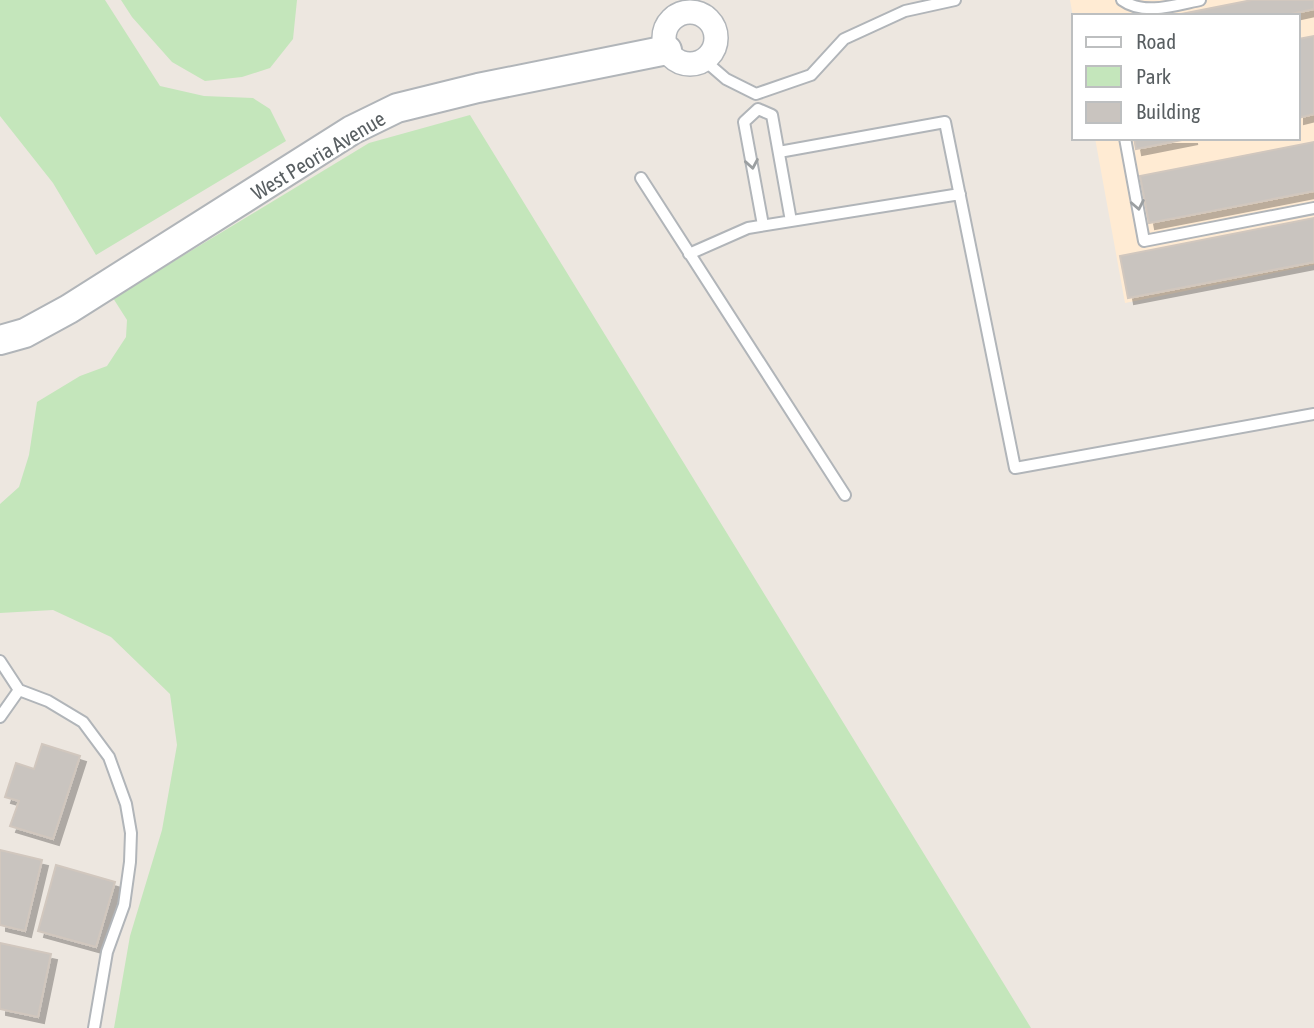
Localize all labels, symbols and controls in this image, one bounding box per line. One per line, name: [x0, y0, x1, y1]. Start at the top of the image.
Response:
legend: [1072, 14, 1300, 140]
text: Road: [1136, 29, 1176, 53]
text: Park: [1136, 64, 1171, 88]
text: Building: [1136, 99, 1200, 123]
street label: West Peoria Avenue: [247, 106, 389, 204]
one-way arrow: [744, 158, 759, 170]
one-way arrow: [1129, 199, 1144, 211]

